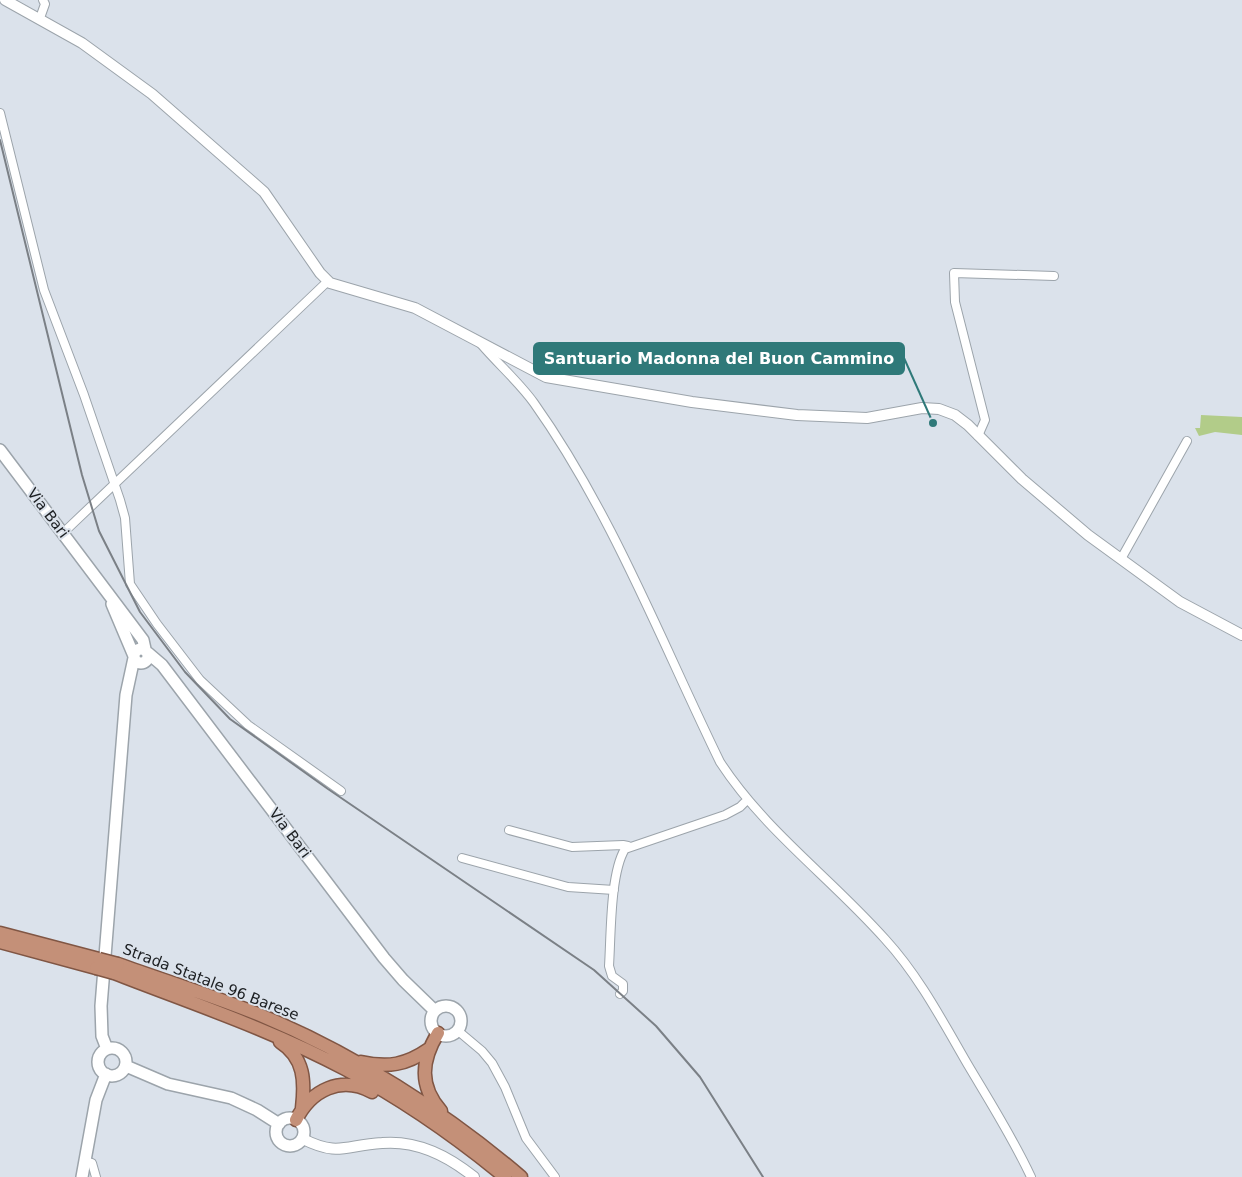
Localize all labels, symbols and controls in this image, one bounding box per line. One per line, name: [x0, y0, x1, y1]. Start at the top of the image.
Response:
callout: Santuario Madonna del Buon Cammino: [534, 343, 904, 374]
text: Santuario Madonna del Buon Cammino: [544, 349, 894, 368]
street label: Via Bari: [23, 484, 73, 542]
street label: Via Bari: [265, 804, 315, 862]
street label: Strada Statale 96 Barese: [120, 940, 302, 1024]

